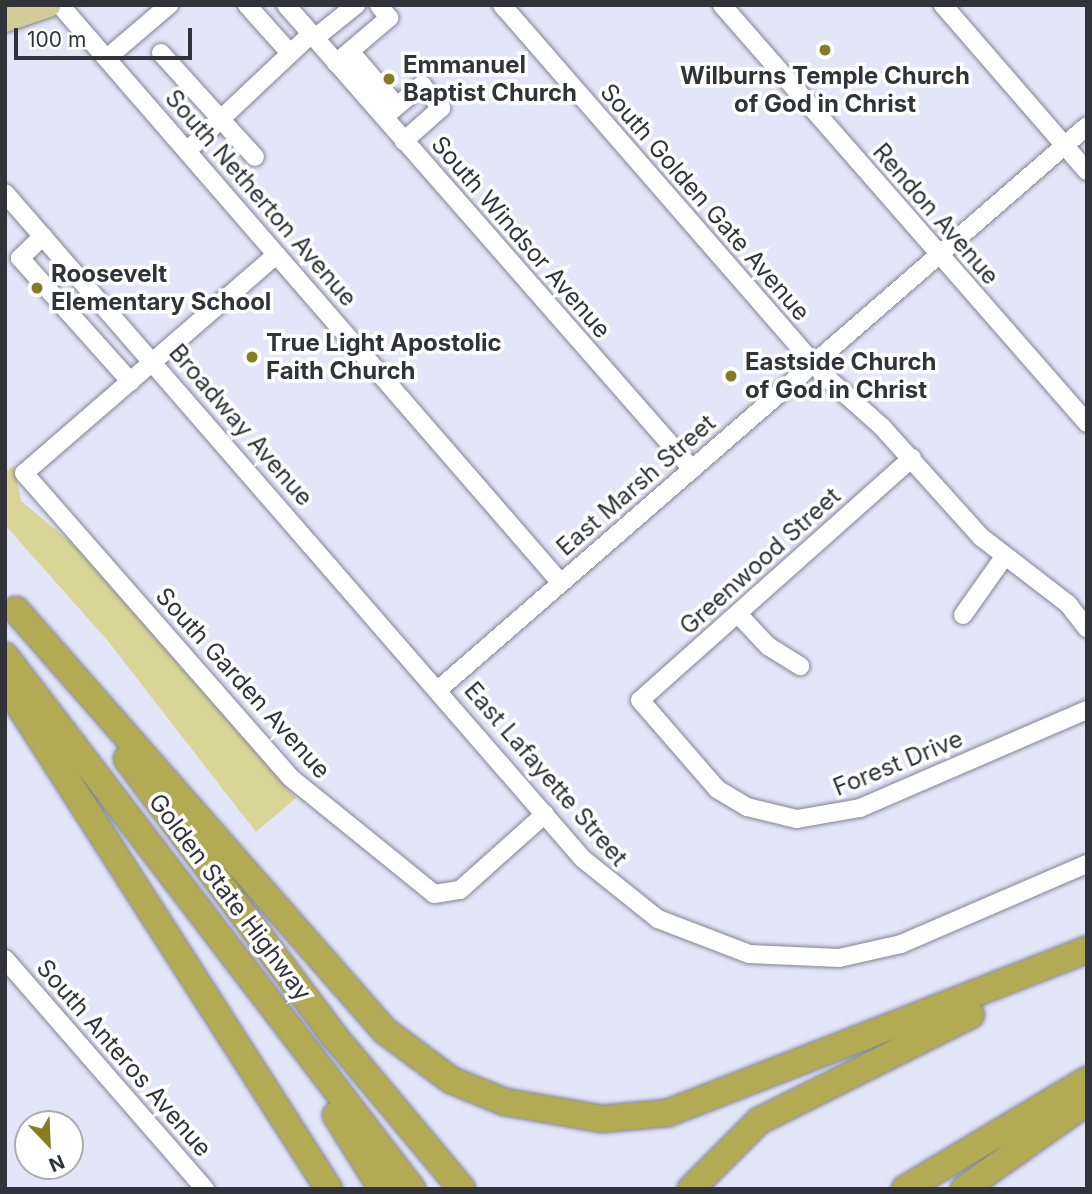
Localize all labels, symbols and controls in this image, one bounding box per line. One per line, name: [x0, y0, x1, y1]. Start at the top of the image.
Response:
scale bar: [18, 14, 196, 58]
text: 100 m: [27, 27, 86, 52]
marker: Wilburns Temple Church of God in Christ: [817, 42, 833, 58]
place label: Emmanuel Baptist Church: [403, 51, 577, 107]
place label: Wilburns Temple Church of God in Christ: [680, 62, 970, 118]
marker: Emmanuel Baptist Church: [381, 71, 397, 87]
street label: South Golden Gate Avenue: [594, 78, 816, 326]
street label: South Netherton Avenue: [159, 84, 363, 312]
street label: South Windsor Avenue: [425, 130, 617, 344]
street label: Rendon Avenue: [867, 138, 1005, 290]
place label: Roosevelt Elementary School: [51, 260, 271, 316]
marker: Roosevelt Elementary School: [29, 280, 45, 296]
place label: True Light Apostolic Faith Church: [266, 329, 502, 385]
street label: Broadway Avenue: [163, 338, 319, 512]
place label: Eastside Church of God in Christ: [745, 348, 937, 404]
marker: True Light Apostolic Faith Church: [244, 349, 260, 365]
marker: Eastside Church of God in Christ: [723, 368, 739, 384]
street label: East Marsh Street: [551, 408, 721, 562]
street label: Greenwood Street: [674, 481, 846, 641]
street label: South Garden Avenue: [150, 582, 336, 784]
street label: East Lafayette Street: [458, 676, 634, 872]
street label: Forest Drive: [829, 724, 967, 802]
street label: Golden State Highway: [143, 788, 317, 1006]
street label: South Anteros Avenue: [31, 954, 217, 1162]
north arrow: [14, 1110, 84, 1180]
text: N: [45, 1150, 68, 1176]

